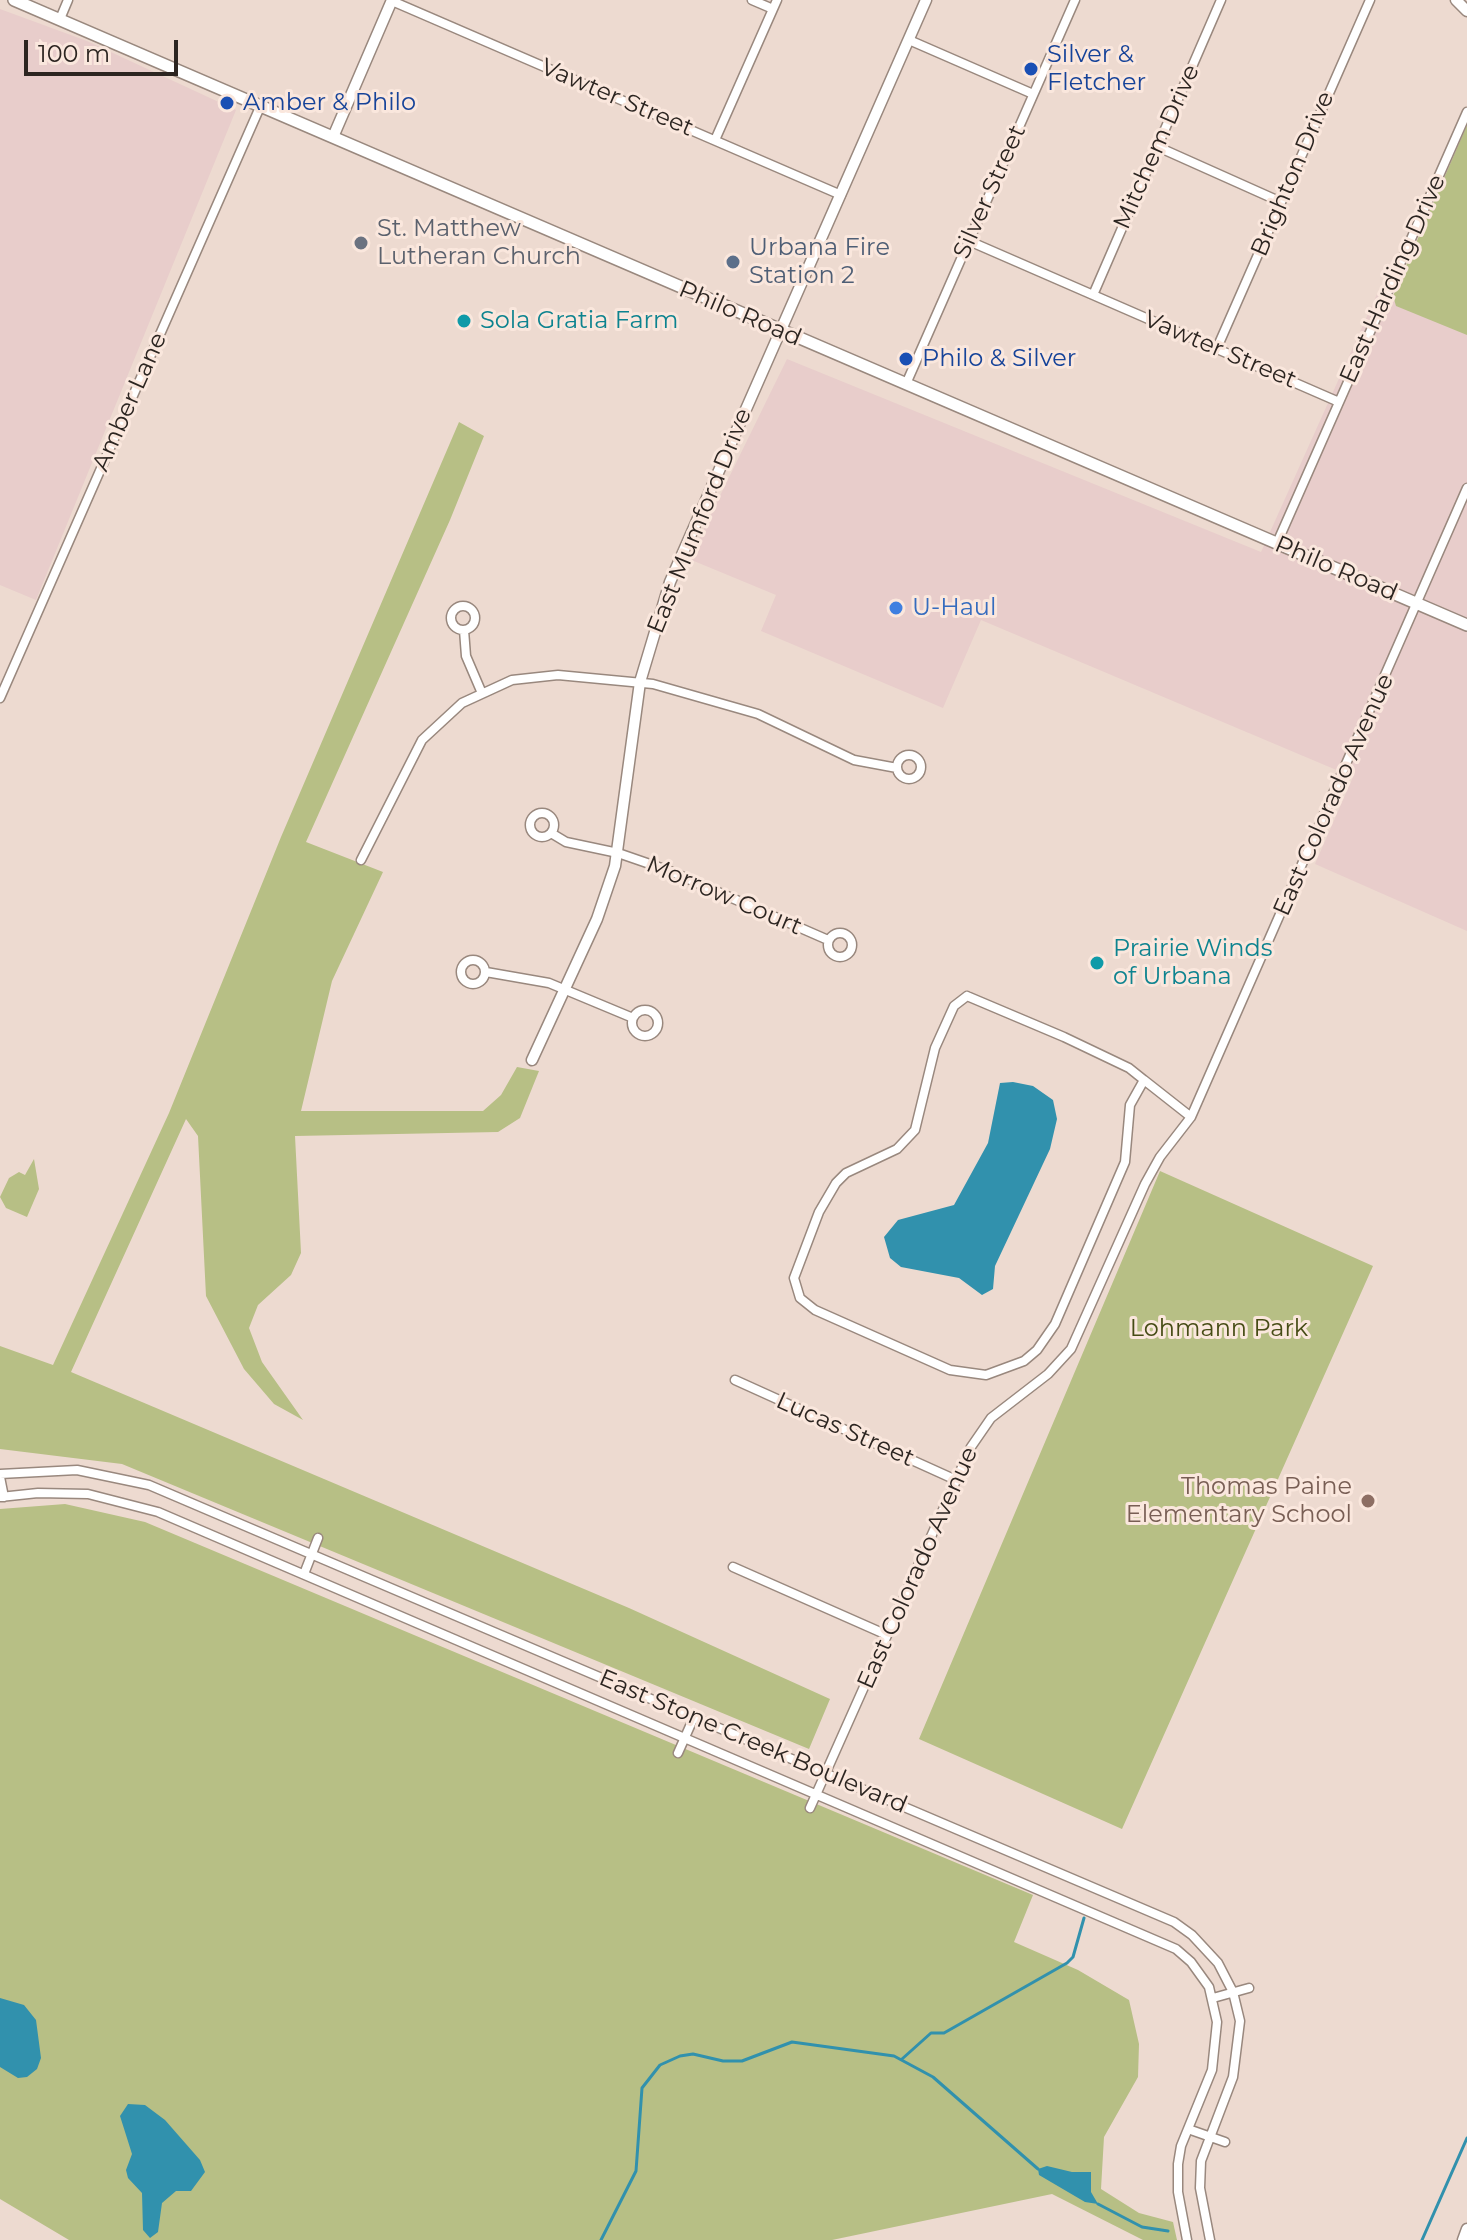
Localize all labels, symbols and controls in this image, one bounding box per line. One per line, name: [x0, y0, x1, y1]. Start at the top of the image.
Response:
scale bar: [28, 24, 182, 74]
text: 100 m: [38, 39, 110, 68]
place label: Silver & Fletcher: [1047, 41, 1146, 97]
street label: Vawter Street: [536, 53, 698, 143]
marker: Silver & Fletcher: [1022, 60, 1040, 78]
street label: Mitchem Drive: [1108, 60, 1206, 234]
street label: Brighton Drive: [1245, 87, 1341, 261]
place label: Amber & Philo: [243, 89, 416, 117]
marker: Amber & Philo: [218, 94, 236, 112]
street label: Silver Street: [948, 121, 1032, 263]
street label: East Harding Drive: [1334, 170, 1452, 388]
place label: St. Matthew Lutheran Church: [377, 215, 581, 271]
marker: St. Matthew Lutheran Church: [352, 234, 370, 252]
place label: Urbana Fire Station 2: [749, 234, 890, 290]
marker: Urbana Fire Station 2: [724, 253, 742, 271]
street label: Philo Road: [674, 275, 806, 353]
street label: Vawter Street: [1139, 305, 1301, 395]
place label: Sola Gratia Farm: [480, 307, 678, 335]
marker: Sola Gratia Farm: [455, 312, 473, 330]
street label: Amber Lane: [87, 328, 173, 476]
place label: Philo & Silver: [922, 345, 1076, 373]
marker: Philo & Silver: [897, 350, 915, 368]
street label: East Mumford Drive: [642, 404, 758, 638]
street label: Philo Road: [1270, 530, 1402, 608]
place label: U-Haul: [912, 594, 996, 622]
marker: U-Haul: [887, 599, 905, 617]
street label: East Colorado Avenue: [1268, 670, 1400, 920]
street label: Morrow Court: [642, 850, 806, 942]
place label: Prairie Winds of Urbana: [1113, 935, 1273, 991]
marker: Prairie Winds of Urbana: [1088, 954, 1106, 972]
park label: Lohmann Park: [1130, 1315, 1308, 1343]
street label: Lucas Street: [771, 1387, 919, 1473]
street label: East Colorado Avenue: [852, 1443, 984, 1693]
place label: Thomas Paine Elementary School: [1126, 1473, 1352, 1529]
marker: Thomas Paine Elementary School: [1359, 1492, 1377, 1510]
street label: East Stone Creek Boulevard: [595, 1664, 911, 1820]

